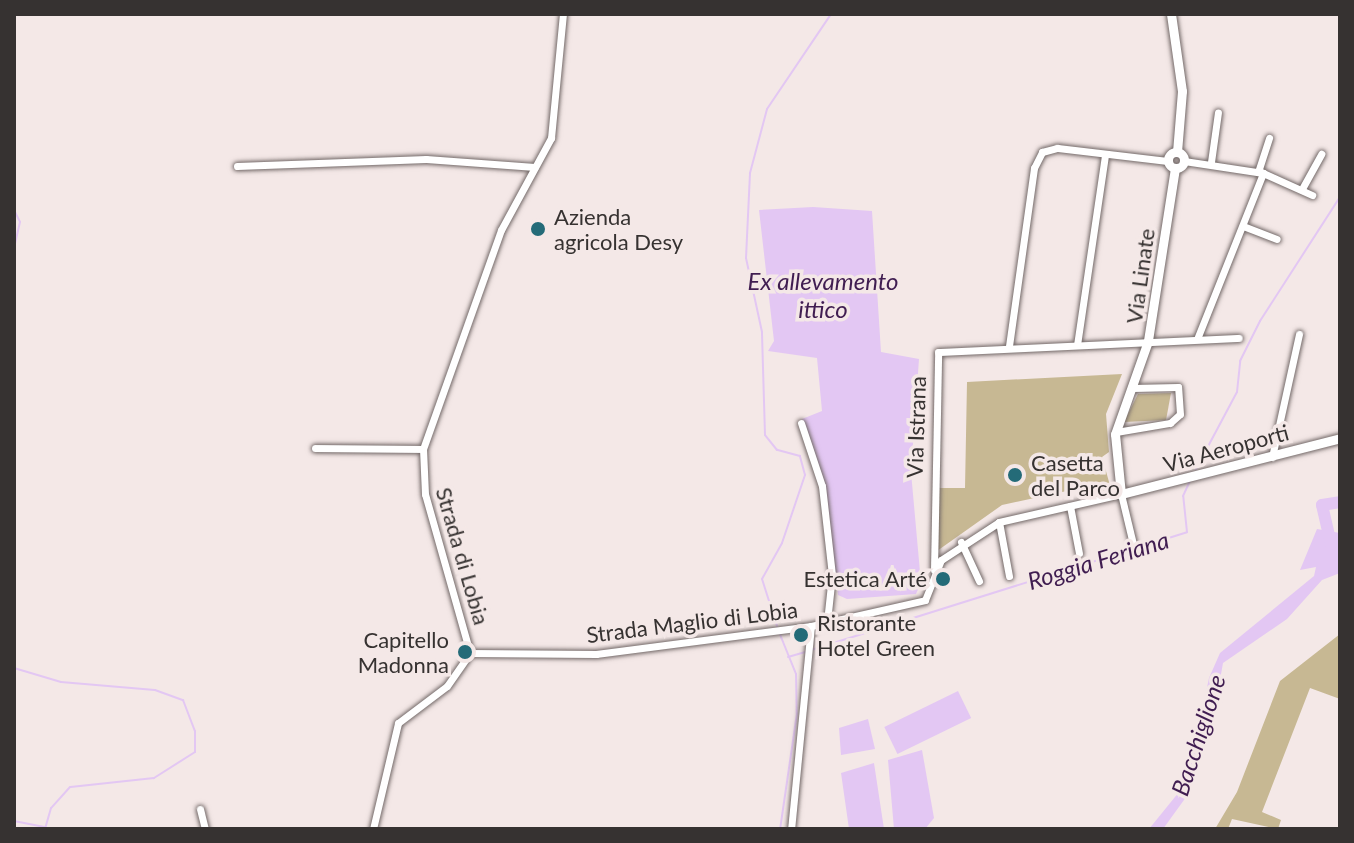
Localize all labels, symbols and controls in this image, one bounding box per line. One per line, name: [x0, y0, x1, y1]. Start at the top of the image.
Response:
place label: Azienda agricola Desy: [554, 203, 683, 254]
marker: Azienda agricola Desy: [529, 220, 547, 238]
street label: Via Linate: [1120, 227, 1160, 325]
water label: Ex allevamento ittico: [748, 267, 898, 323]
street label: Via Istrana: [901, 376, 931, 478]
street label: Via Aeroporti: [1160, 419, 1292, 477]
place label: Casetta del Parco: [1031, 449, 1120, 500]
marker: Casetta del Parco: [1006, 466, 1024, 484]
street label: Strada di Lobia: [431, 484, 495, 628]
water label: Roggia Feriana: [1024, 525, 1172, 595]
place label: Estetica Arté: [803, 566, 927, 592]
marker: Estetica Arté: [934, 570, 952, 588]
street label: Strada Maglio di Lobia: [585, 596, 799, 648]
place label: Ristorante Hotel Green: [817, 609, 935, 660]
place label: Capitello Madonna: [358, 626, 449, 678]
marker: Ristorante Hotel Green: [792, 626, 810, 644]
marker: Capitello Madonna: [456, 643, 474, 661]
water label: Bacchiglione: [1165, 671, 1231, 799]

